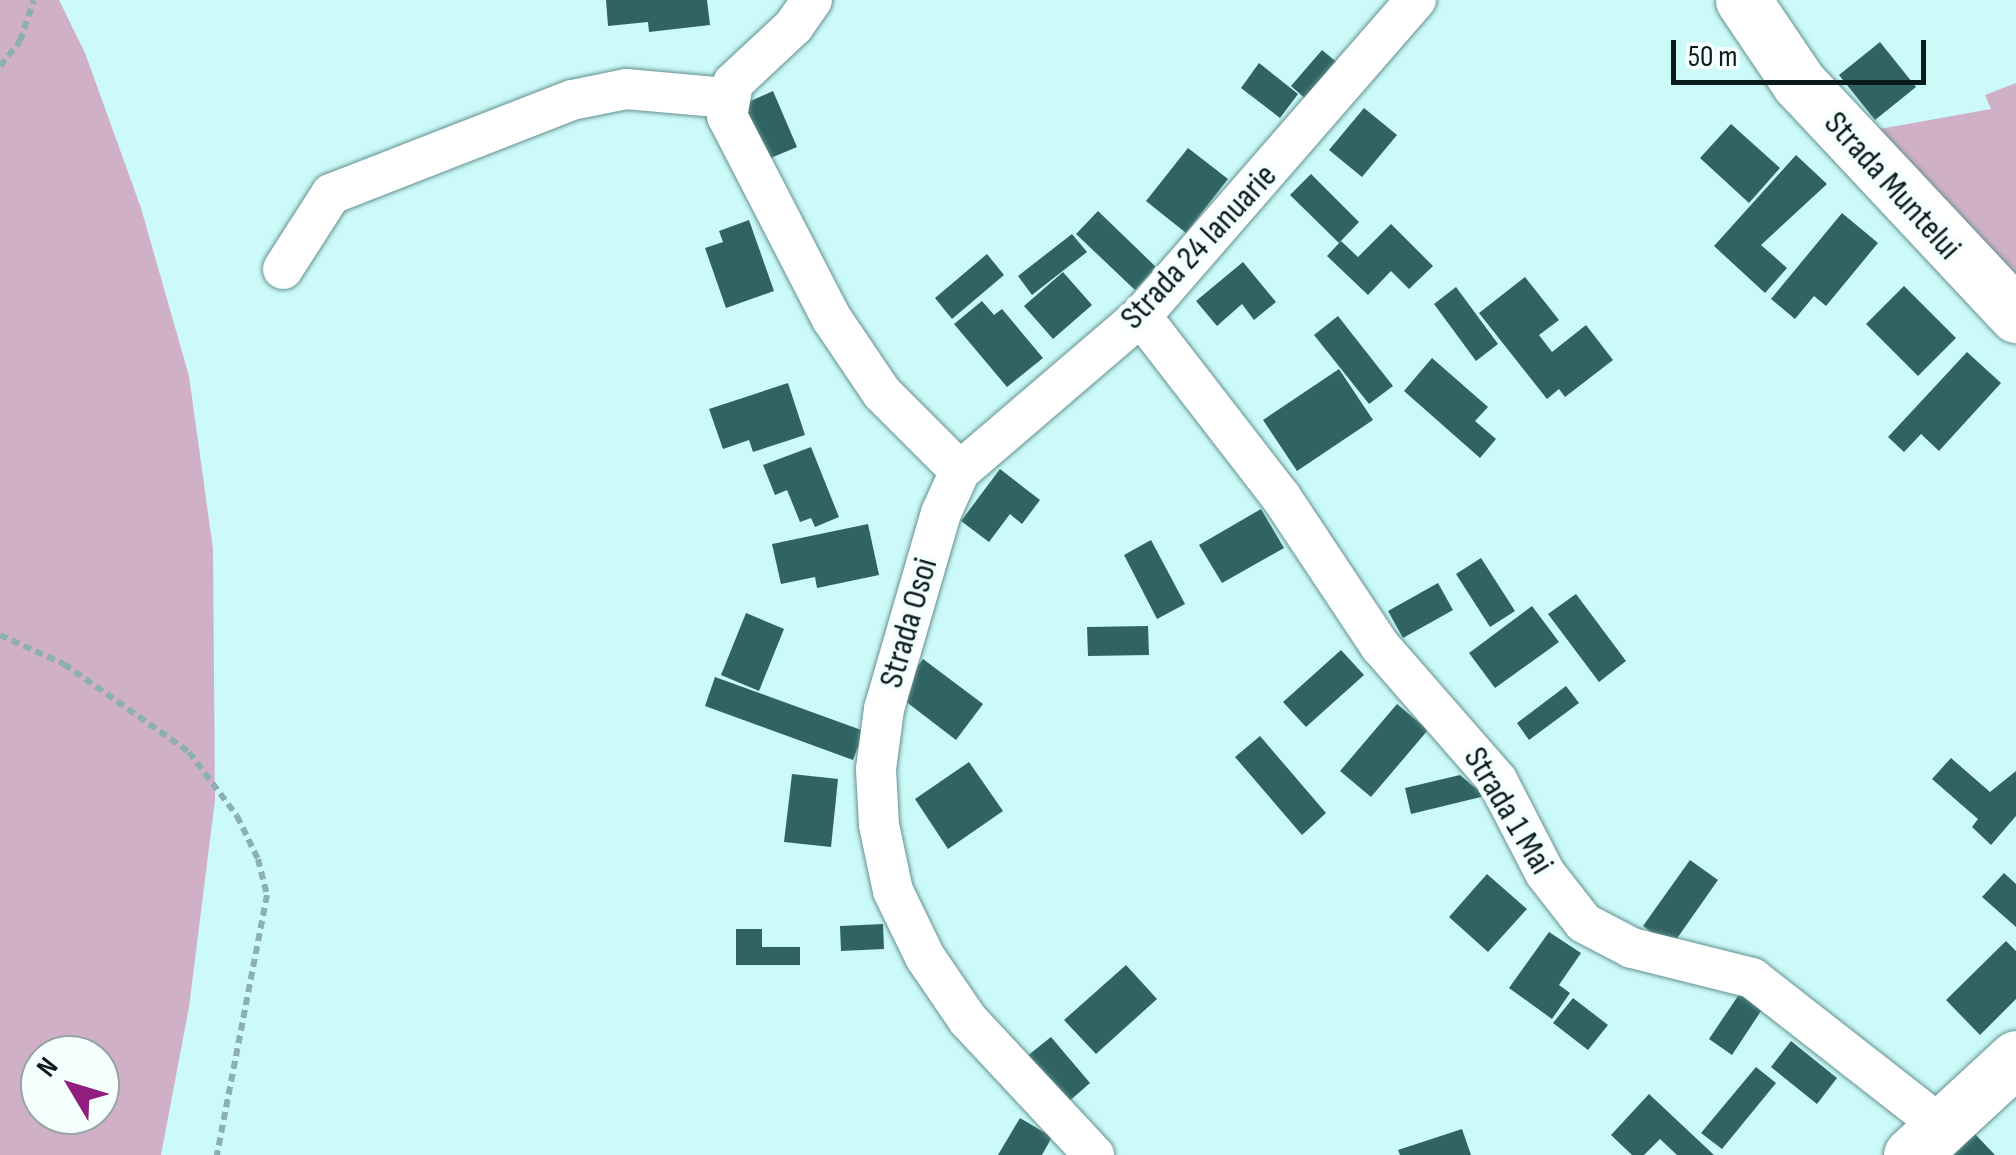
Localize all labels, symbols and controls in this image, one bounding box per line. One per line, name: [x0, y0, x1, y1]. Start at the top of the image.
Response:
scale bar: [1676, 20, 1931, 82]
text: 50 m: [1688, 39, 1737, 75]
street label: Strada Muntelui: [1814, 103, 1970, 269]
street label: Strada 24 Ianuarie: [1112, 156, 1286, 338]
street label: Strada Osoi: [870, 553, 948, 693]
street label: Strada 1 Mai: [1454, 740, 1562, 882]
north arrow: [20, 1035, 120, 1135]
text: N: [30, 1051, 65, 1084]

